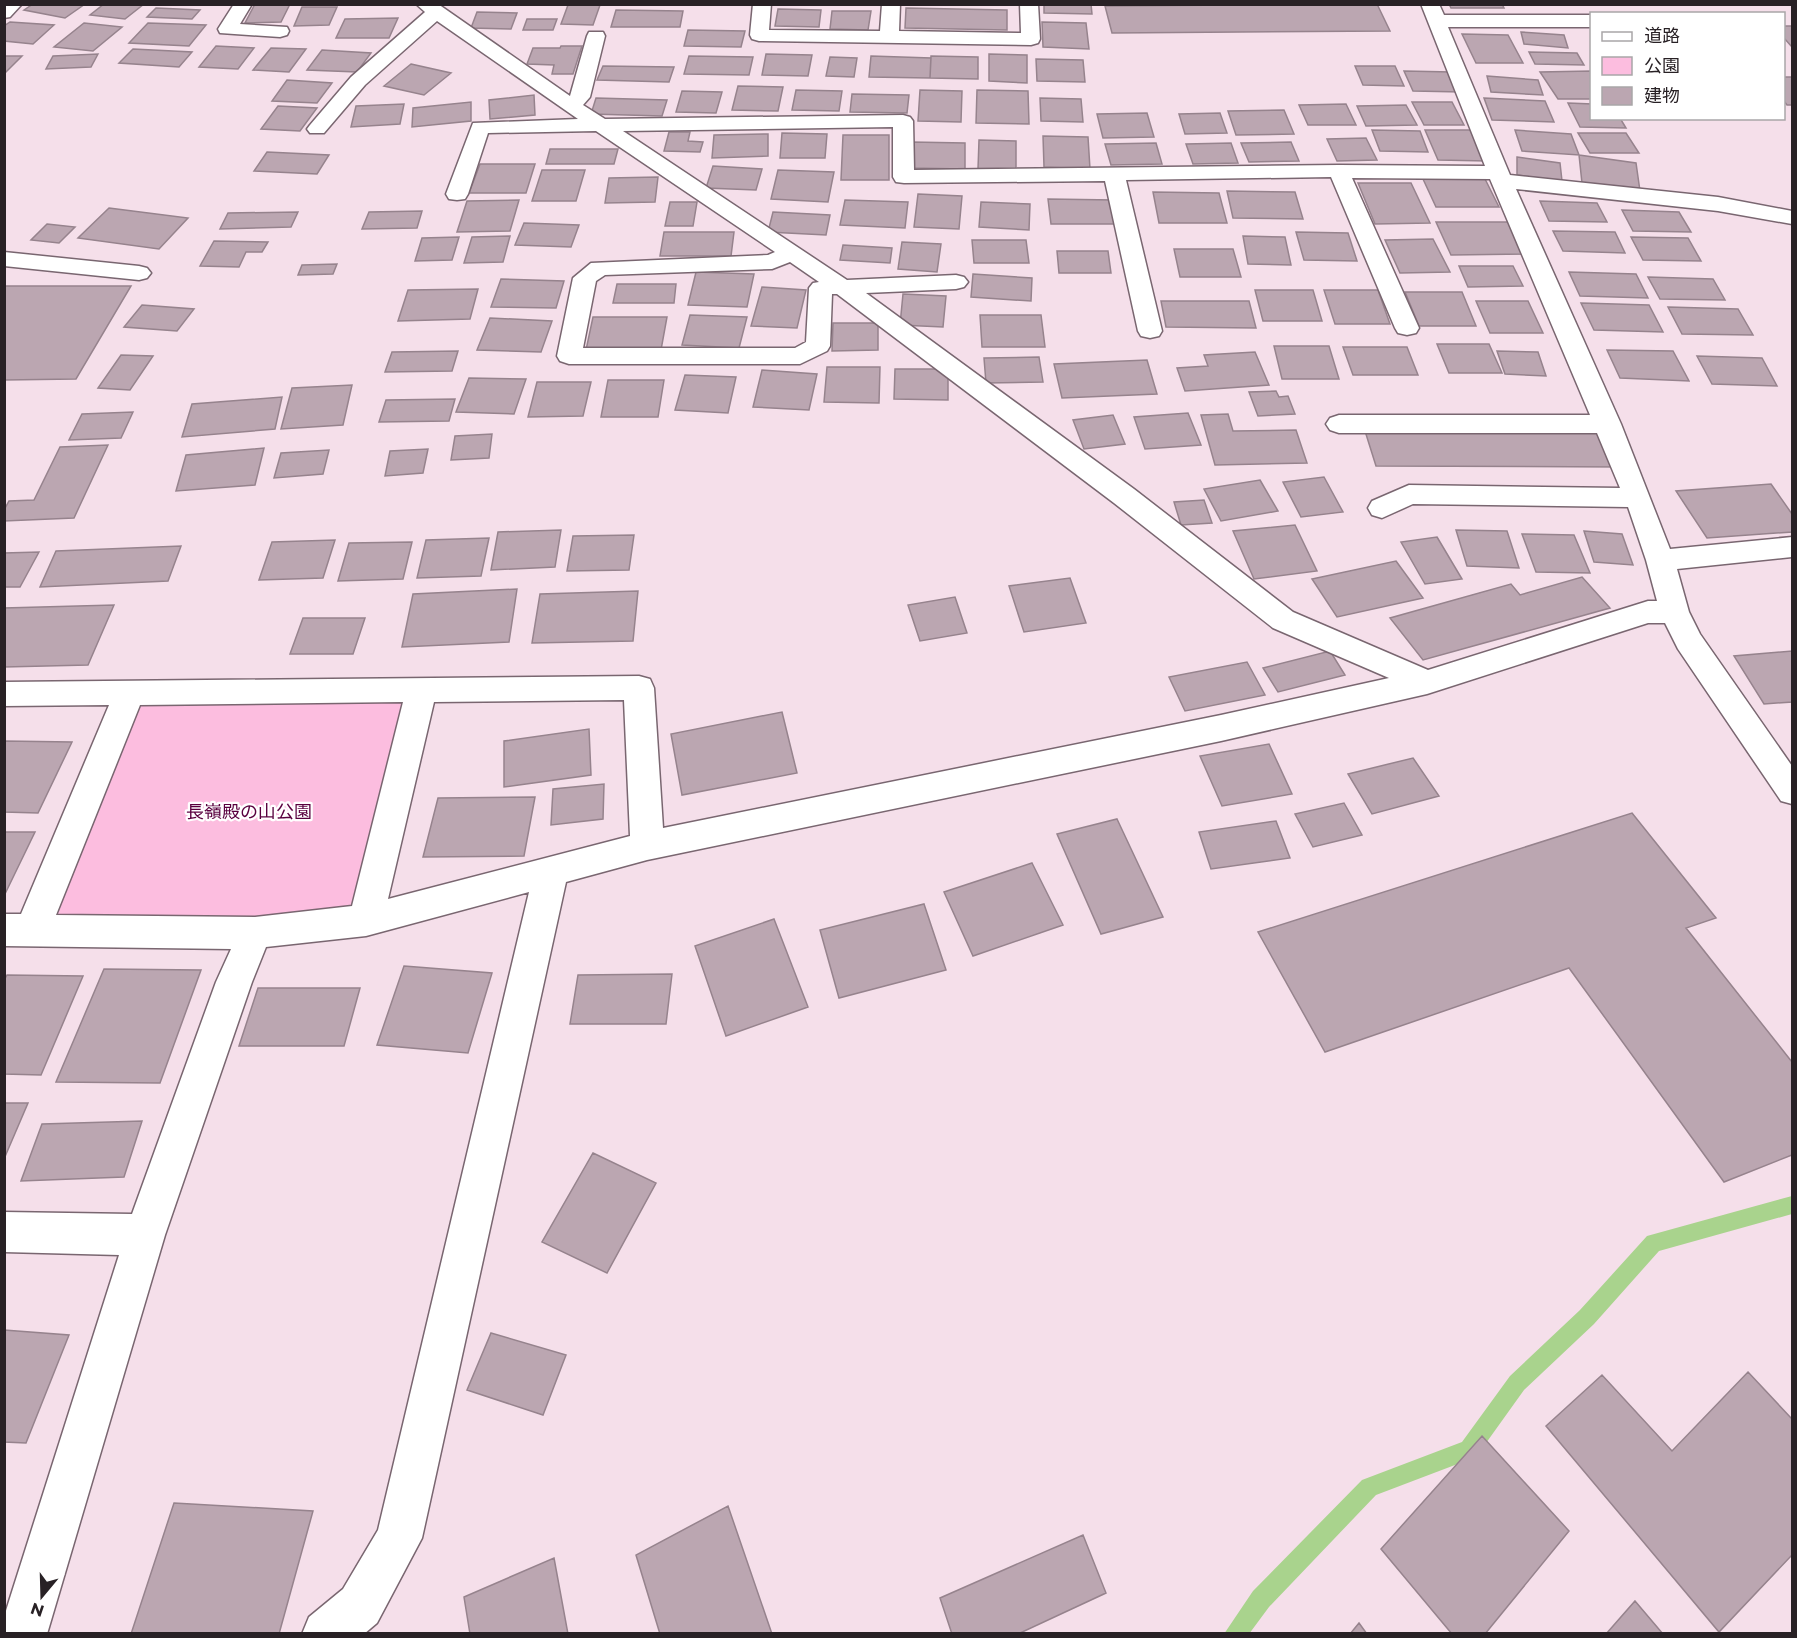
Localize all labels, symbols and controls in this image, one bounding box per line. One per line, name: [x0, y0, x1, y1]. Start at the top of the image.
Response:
legend: [1590, 12, 1785, 120]
text: 道路: [1644, 25, 1680, 47]
text: 公園: [1644, 55, 1680, 77]
text: 建物: [1644, 85, 1680, 107]
park label: 長嶺殿の山公園: [186, 801, 312, 823]
north arrow: [12, 1566, 72, 1626]
text: N: [28, 1599, 46, 1621]

